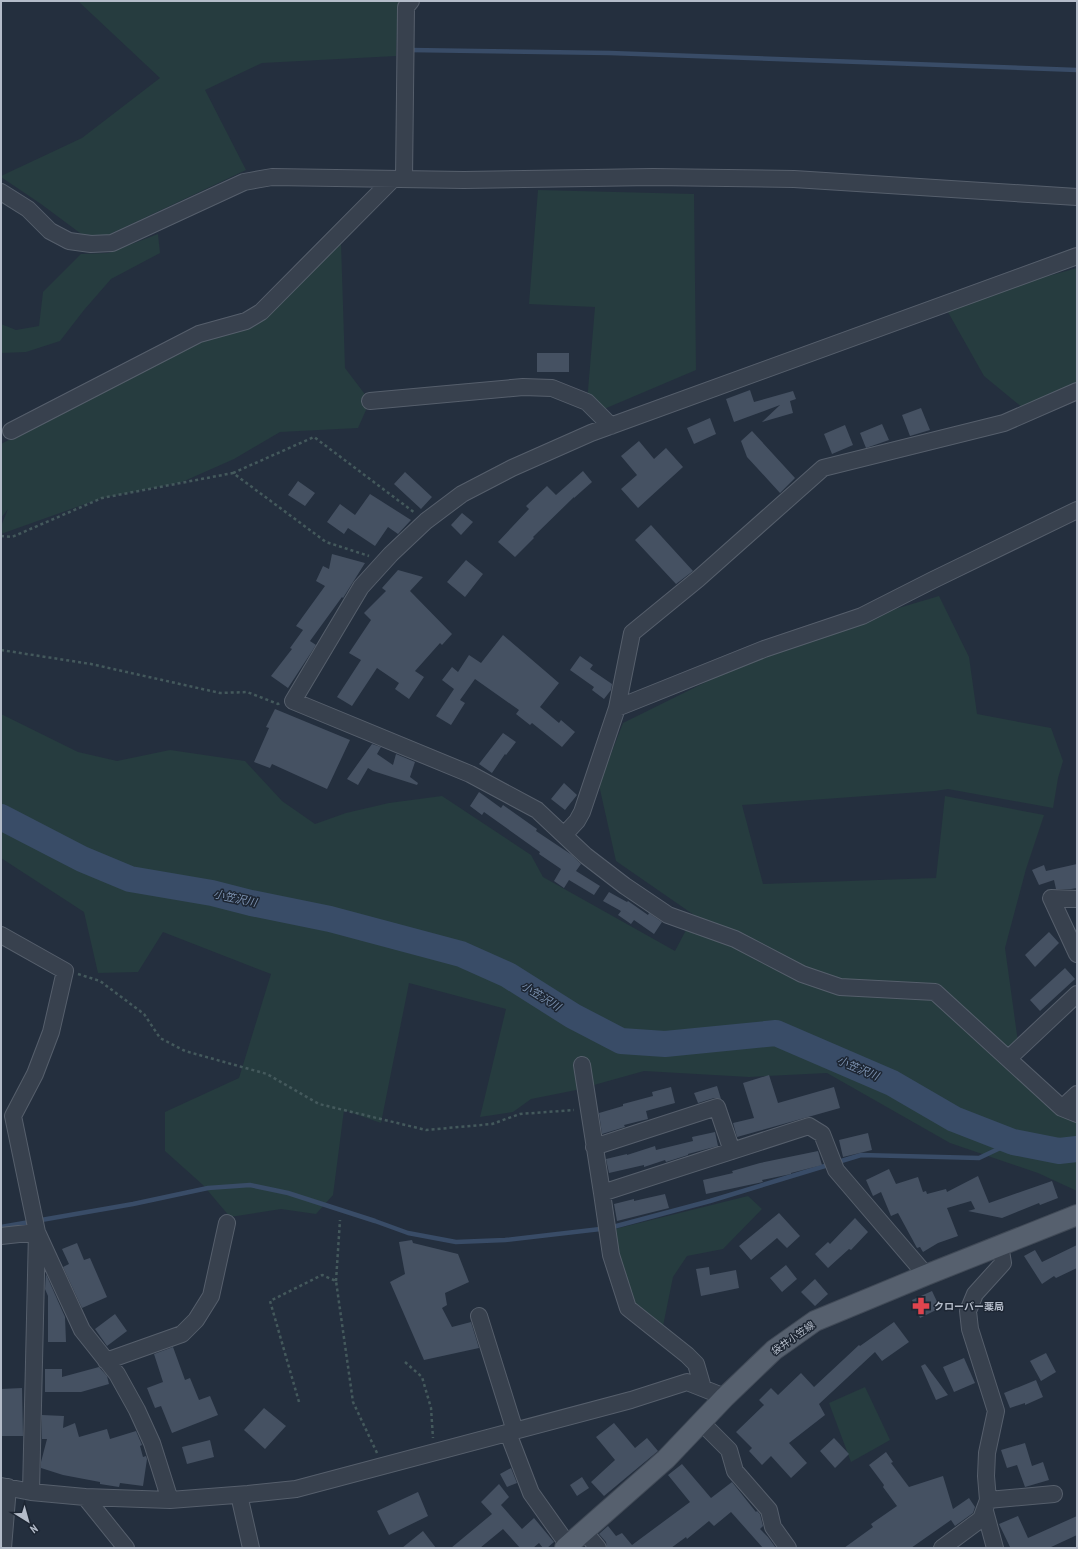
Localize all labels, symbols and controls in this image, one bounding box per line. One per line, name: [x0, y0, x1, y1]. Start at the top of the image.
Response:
water label: 小笠沢川: [212, 887, 259, 910]
water label: 小笠沢川: [519, 978, 564, 1014]
water label: 小笠沢川: [835, 1053, 882, 1083]
pharmacy icon: クローバー薬局: [911, 1296, 931, 1316]
place label: クローバー薬局: [934, 1300, 1004, 1313]
street label: 袋井小笠線: [769, 1318, 817, 1358]
north arrow: [8, 1501, 48, 1541]
text: N: [27, 1522, 41, 1536]

